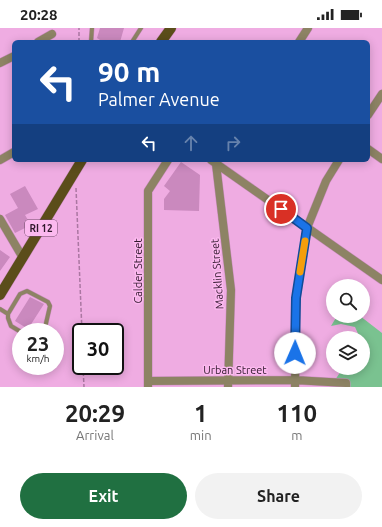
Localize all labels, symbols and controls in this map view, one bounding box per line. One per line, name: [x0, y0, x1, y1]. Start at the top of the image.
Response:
text: 20:28: [20, 6, 58, 23]
icon: left: [32, 56, 84, 108]
text: 90 m: [98, 56, 160, 87]
text: Palmer Avenue: [98, 89, 220, 109]
icon: left: [138, 132, 160, 154]
icon: ahead: [180, 132, 202, 154]
icon: right: [222, 132, 244, 154]
pin: [264, 192, 298, 226]
icon: arrive: [270, 198, 292, 220]
road number: RI 12: [25, 220, 57, 236]
street label: Calder Street: [132, 238, 144, 304]
street label: Macklin Street: [208, 238, 225, 310]
map controls: [326, 279, 370, 375]
button: search: [326, 279, 370, 323]
speed limit sign: 30: [72, 323, 124, 375]
button: layers: [326, 331, 370, 375]
text: 23: [27, 332, 49, 355]
position arrow: [274, 332, 316, 374]
text: km/h: [26, 353, 50, 364]
street label: Urban Street: [203, 364, 267, 376]
text: 20:29: [65, 400, 125, 427]
text: 1: [194, 400, 207, 427]
text: 110: [277, 400, 317, 427]
text: Arrival: [76, 428, 114, 442]
text: min: [190, 428, 212, 442]
text: m: [291, 428, 302, 442]
button: Exit: [20, 473, 187, 519]
button: Share: [195, 473, 362, 519]

